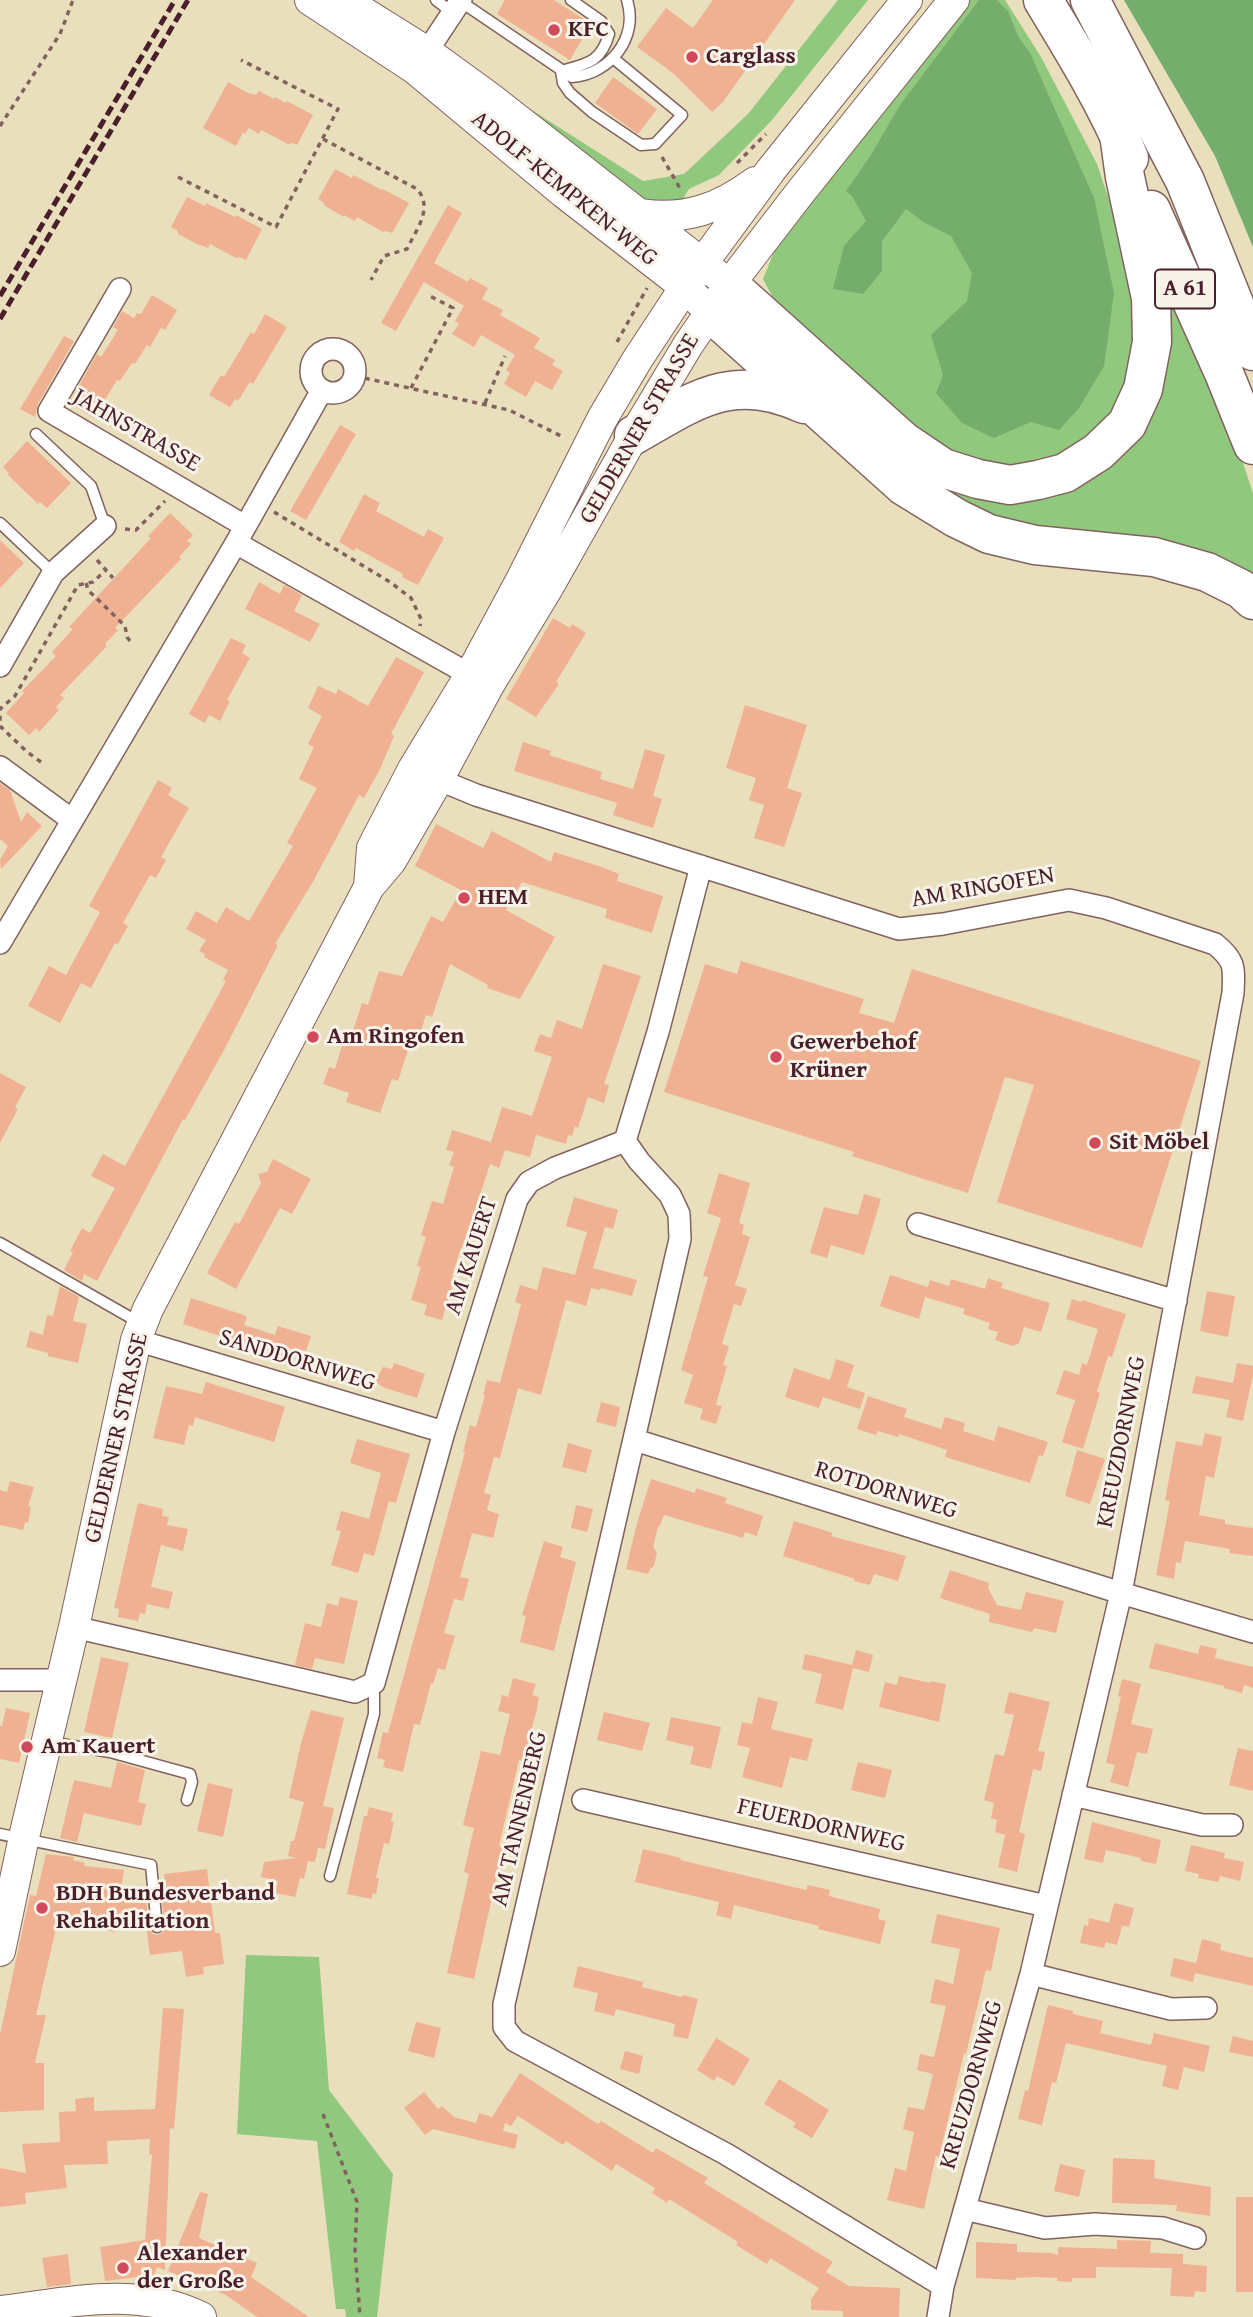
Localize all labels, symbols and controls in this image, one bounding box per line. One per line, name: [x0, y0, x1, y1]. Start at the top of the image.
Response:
place label: KFC: [568, 16, 609, 44]
marker: KFC: [546, 22, 562, 38]
place label: Carglass: [706, 43, 796, 71]
marker: Carglass: [684, 49, 700, 65]
street label: ADOLF-KEMPKEN-WEG: [465, 105, 663, 273]
road number: A 61: [1155, 270, 1215, 308]
street label: GELDERNER STRASSE: [574, 329, 706, 529]
street label: JAHNSTRASSE: [67, 383, 205, 479]
street label: AM RINGOFEN: [909, 861, 1057, 915]
place label: HEM: [478, 884, 528, 912]
marker: HEM: [456, 890, 472, 906]
place label: Am Ringofen: [327, 1023, 464, 1051]
marker: Am Ringofen: [305, 1029, 321, 1045]
place label: Gewerbehof Krüner: [790, 1029, 916, 1085]
marker: Gewerbehof Krüner: [768, 1049, 784, 1065]
place label: Sit Möbel: [1109, 1129, 1209, 1157]
marker: Sit Möbel: [1087, 1135, 1103, 1151]
street label: AM KAUERT: [439, 1194, 505, 1318]
street label: SANDDORNWEG: [215, 1324, 379, 1398]
street label: GELDERNER STRASSE: [79, 1330, 155, 1546]
street label: KREUZDORNWEG: [1091, 1354, 1153, 1530]
street label: ROTDORNWEG: [811, 1456, 961, 1526]
street label: AM TANNENBERG: [486, 1729, 554, 1909]
place label: Am Kauert: [41, 1733, 155, 1761]
marker: Am Kauert: [19, 1739, 35, 1755]
street label: FEUERDORNWEG: [734, 1793, 908, 1859]
place label: BDH Bundesverband Rehabilitation: [56, 1880, 275, 1936]
marker: BDH Bundesverband Rehabilitation: [34, 1900, 50, 1916]
street label: KREUZDORNWEG: [934, 1997, 1010, 2173]
place label: Alexander der Große: [137, 2240, 247, 2296]
marker: Alexander der Große: [115, 2260, 131, 2276]

